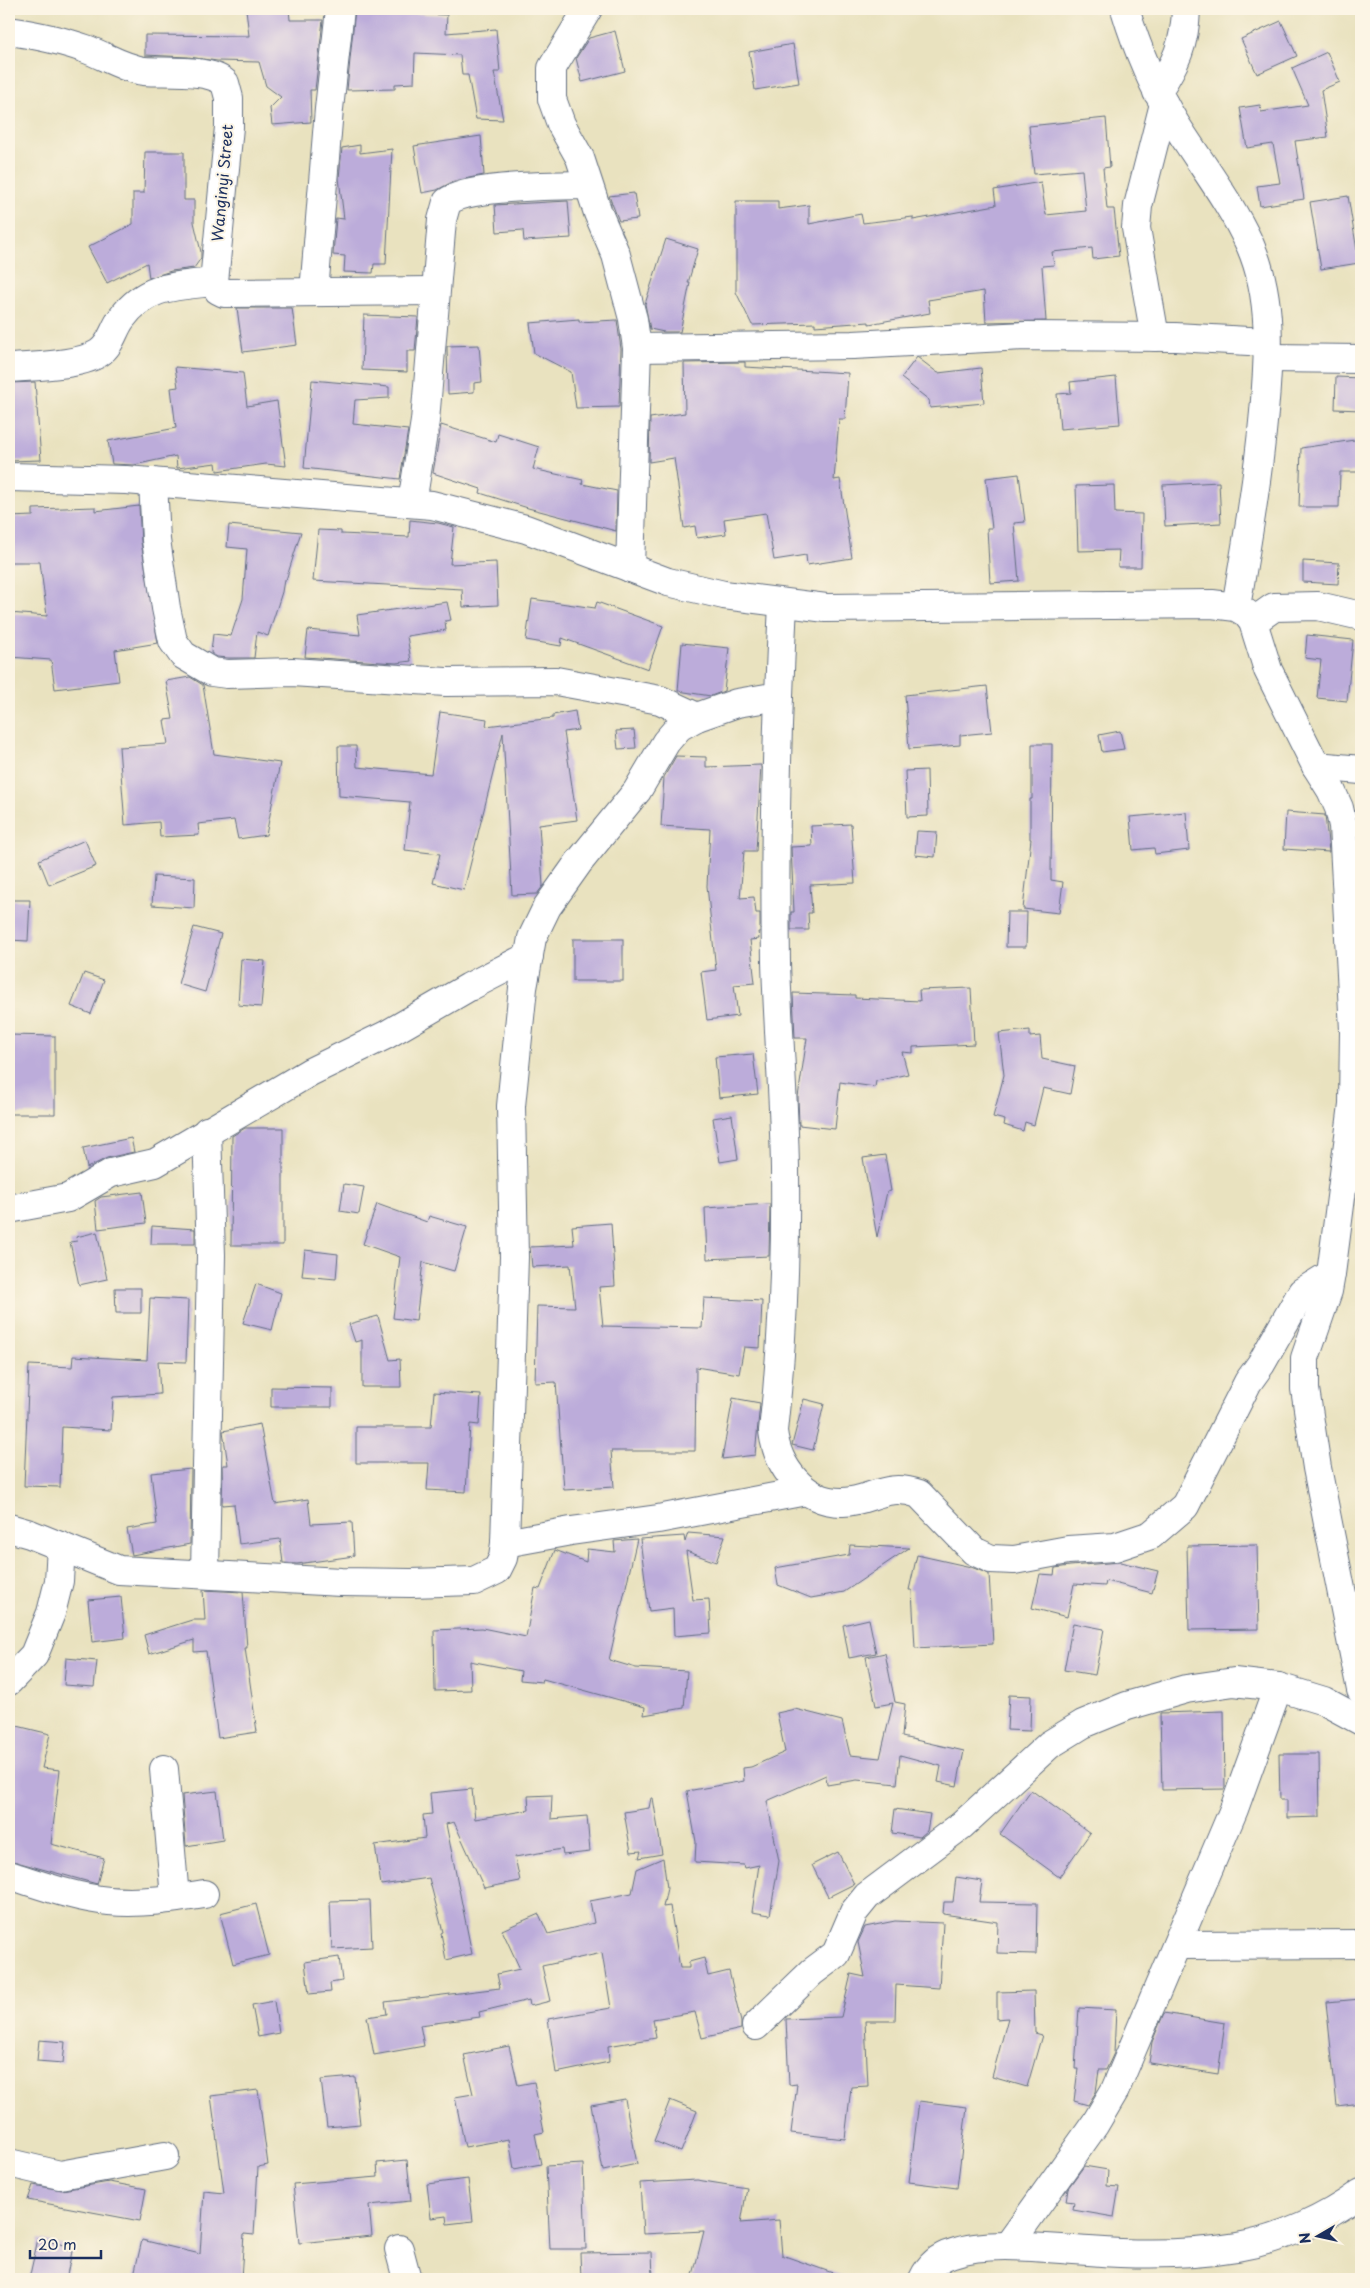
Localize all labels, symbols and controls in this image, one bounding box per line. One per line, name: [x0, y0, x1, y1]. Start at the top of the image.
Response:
street label: Wanginyi Street: [205, 123, 238, 243]
north arrow: [1292, 2210, 1342, 2260]
scale bar: [30, 2228, 101, 2260]
text: N: [1293, 2231, 1316, 2245]
text: 20 m: [38, 2232, 77, 2255]

